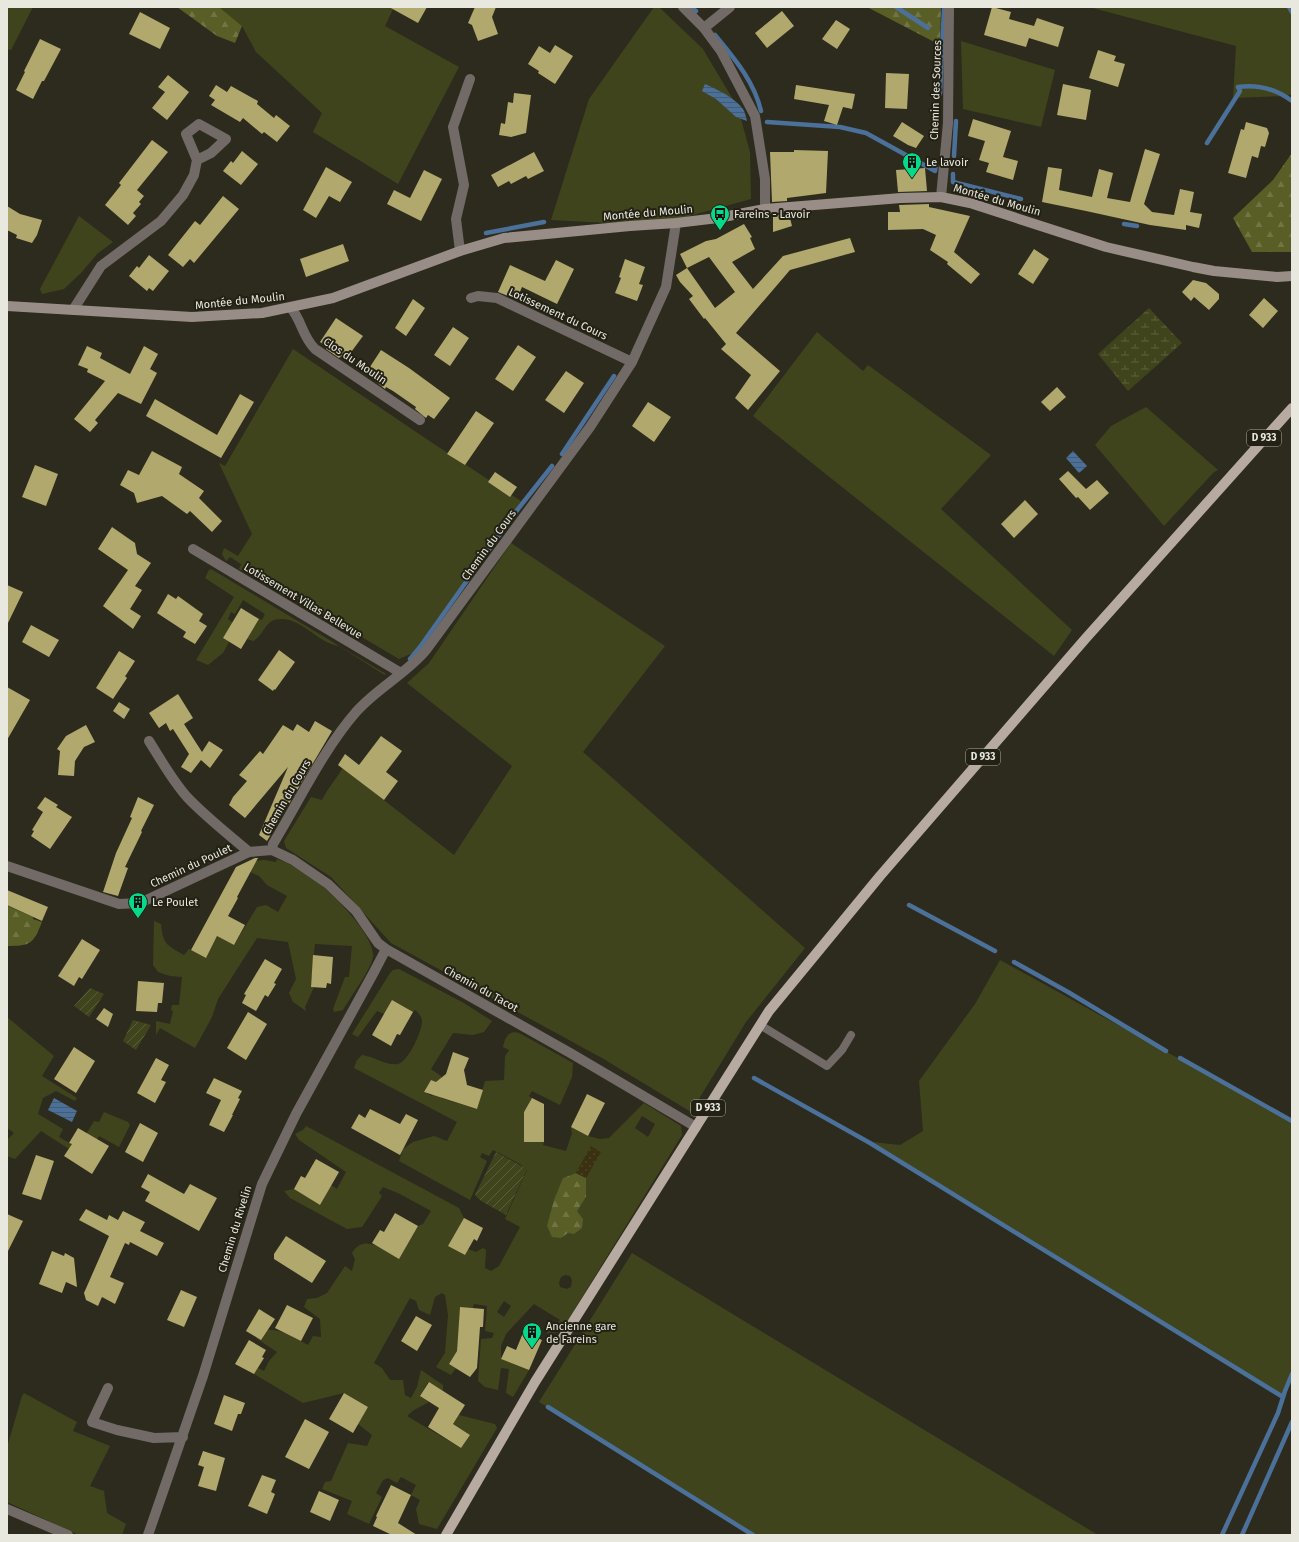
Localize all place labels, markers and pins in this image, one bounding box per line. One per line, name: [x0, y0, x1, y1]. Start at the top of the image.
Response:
building icon: Le lavoir: [901, 151, 923, 179]
place label: Le lavoir: [926, 156, 969, 169]
bus stop icon: Fareins - Lavoir: [709, 203, 731, 231]
place label: Fareins - Lavoir: [734, 208, 811, 221]
building icon: Le Poulet: [127, 891, 149, 919]
place label: Le Poulet: [152, 896, 198, 909]
place label: Ancienne gare de Fareins: [546, 1320, 616, 1346]
building icon: Ancienne gare de Fareins: [521, 1321, 543, 1349]

